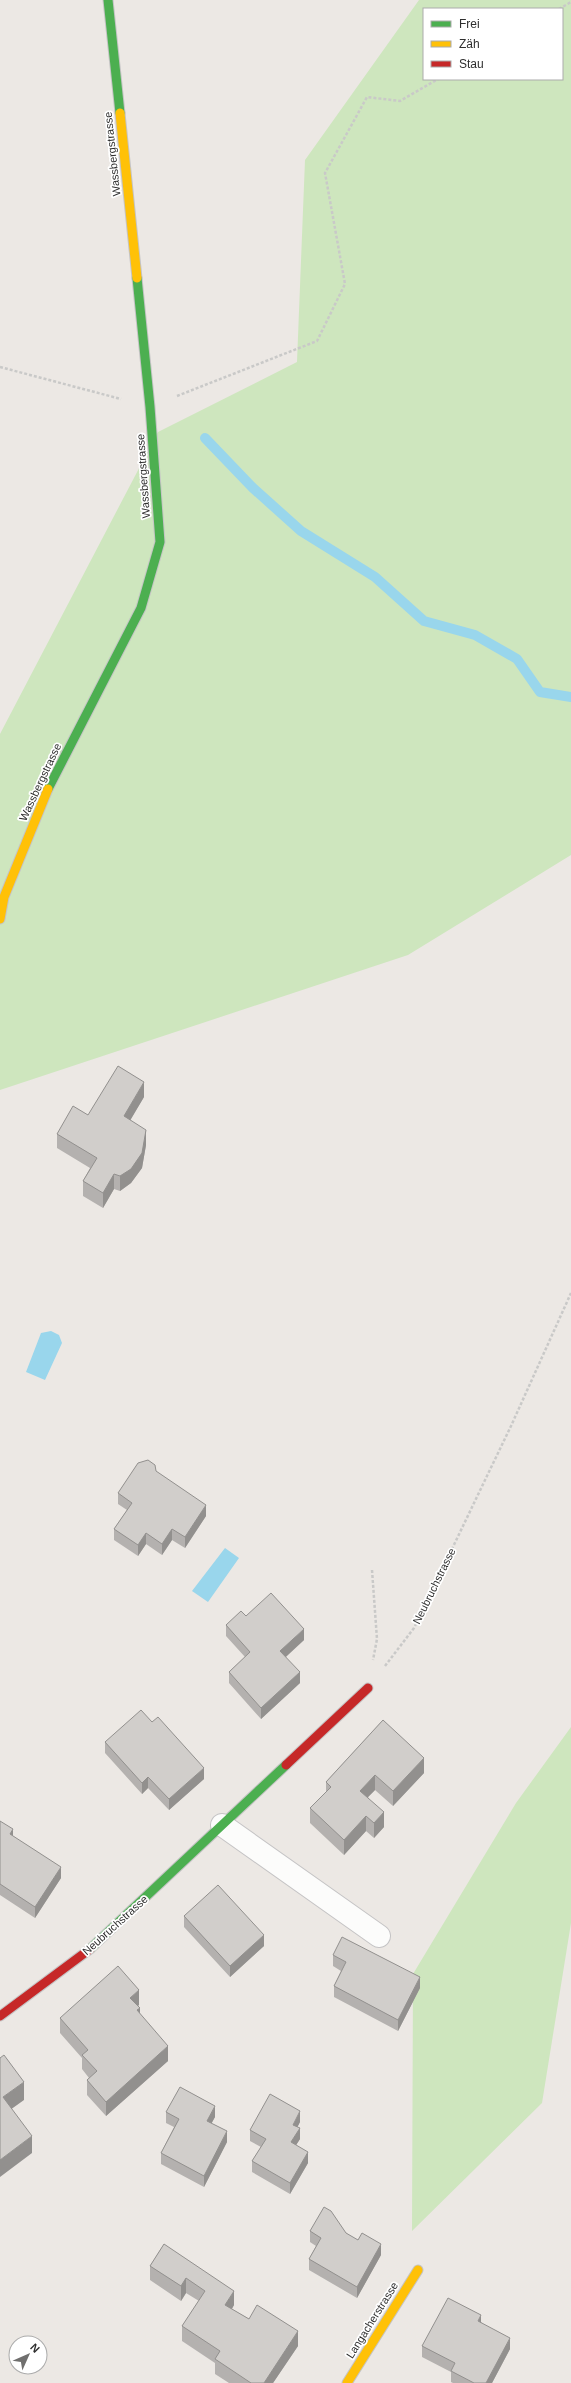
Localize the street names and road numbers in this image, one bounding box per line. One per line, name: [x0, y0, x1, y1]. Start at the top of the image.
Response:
street label: Wassbergstrasse: [102, 111, 122, 197]
street label: Wassbergstrasse: [134, 433, 152, 519]
street label: Wassbergstrasse: [17, 741, 63, 823]
street label: Neubruchstrasse: [410, 1546, 458, 1626]
street label: Neubruchstrasse: [80, 1893, 150, 1957]
street label: Langacherstrasse: [344, 2280, 400, 2360]

